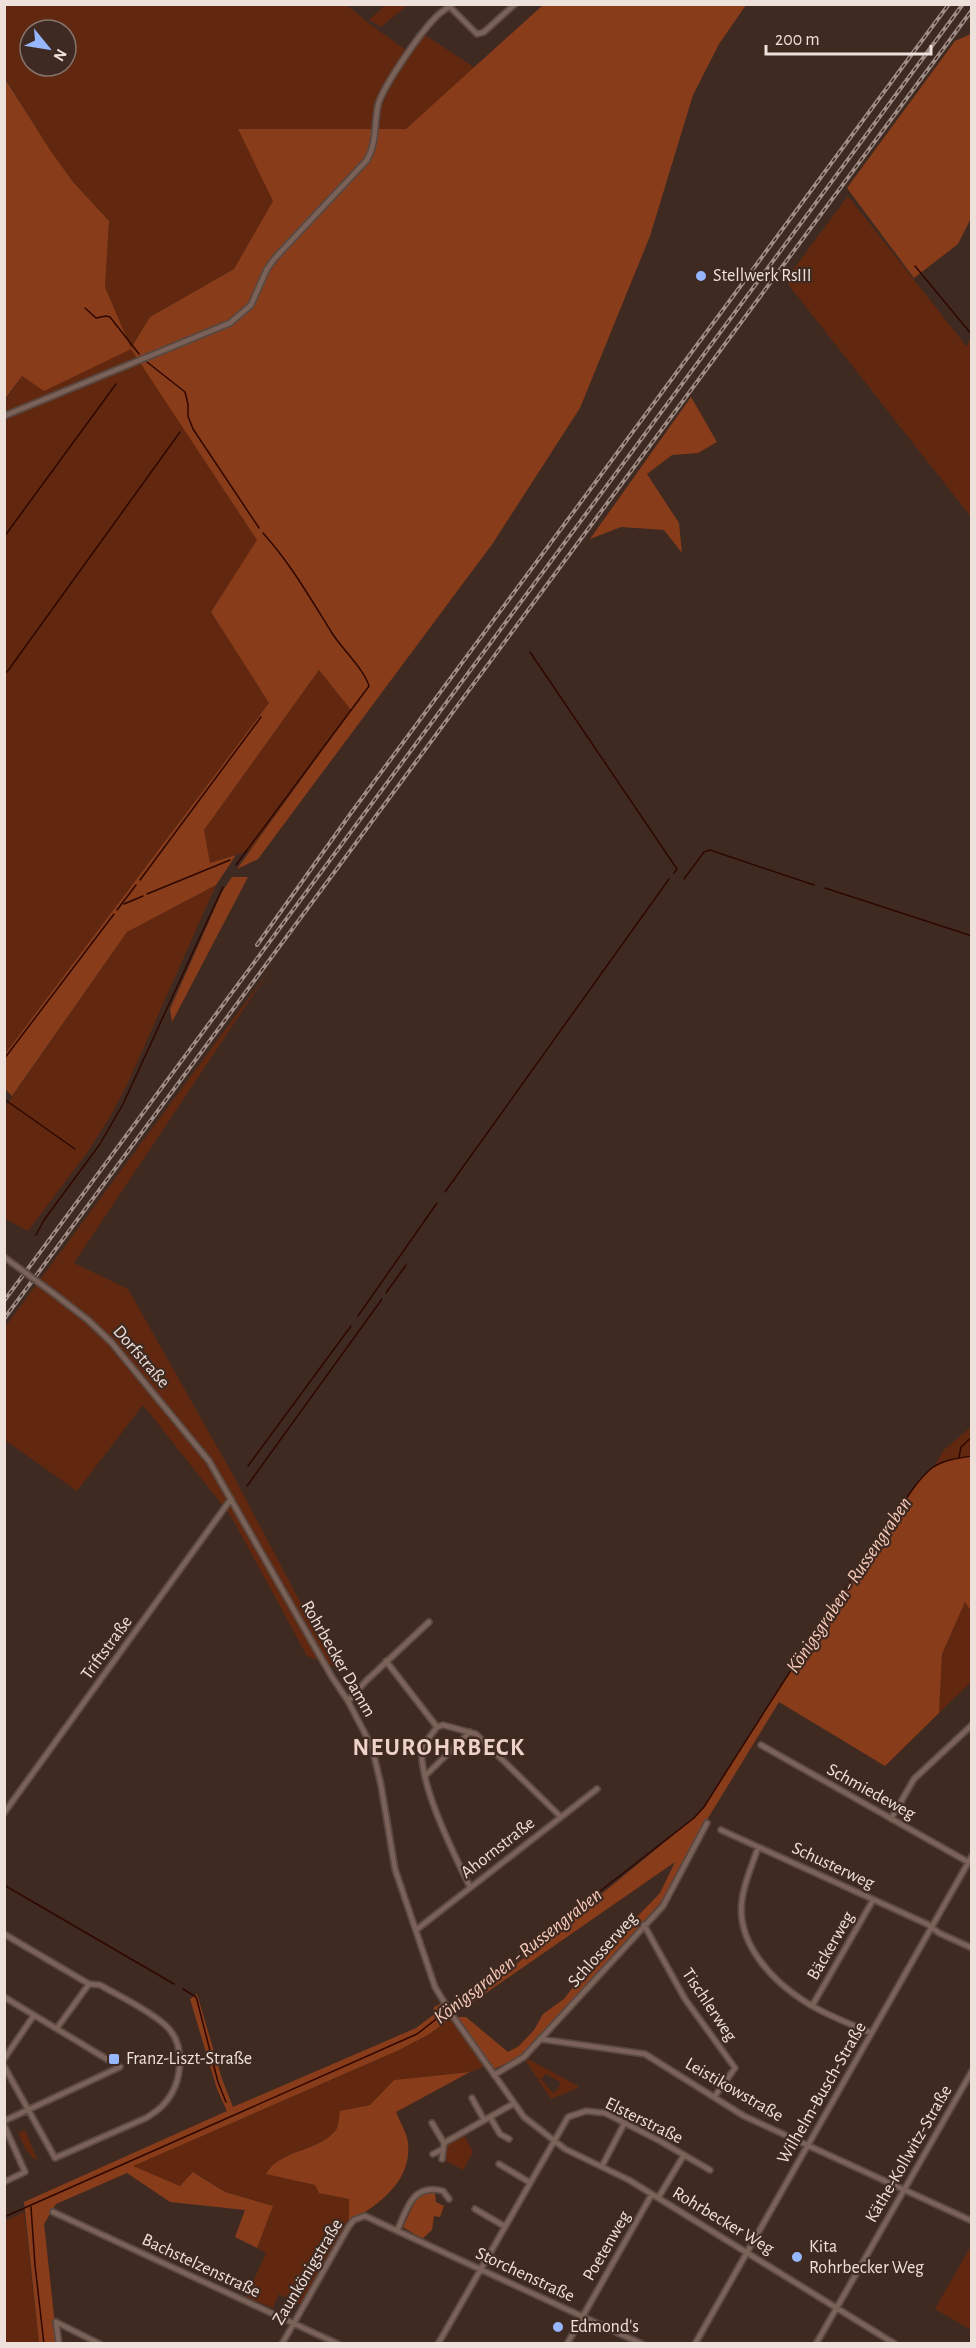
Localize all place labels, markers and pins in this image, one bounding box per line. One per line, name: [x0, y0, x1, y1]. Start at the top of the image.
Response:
place label: Stellwerk RsIII: [713, 267, 812, 285]
marker: Stellwerk RsIII: [694, 269, 708, 283]
place label: Franz-Liszt-Straße: [126, 2050, 252, 2068]
marker: Franz-Liszt-Straße: [107, 2052, 121, 2066]
place label: Kita Rohrbecker Weg: [809, 2238, 924, 2277]
marker: Kita Rohrbecker Weg: [790, 2250, 804, 2264]
place label: Edmond's: [570, 2318, 639, 2336]
marker: Edmond's: [551, 2320, 565, 2334]

